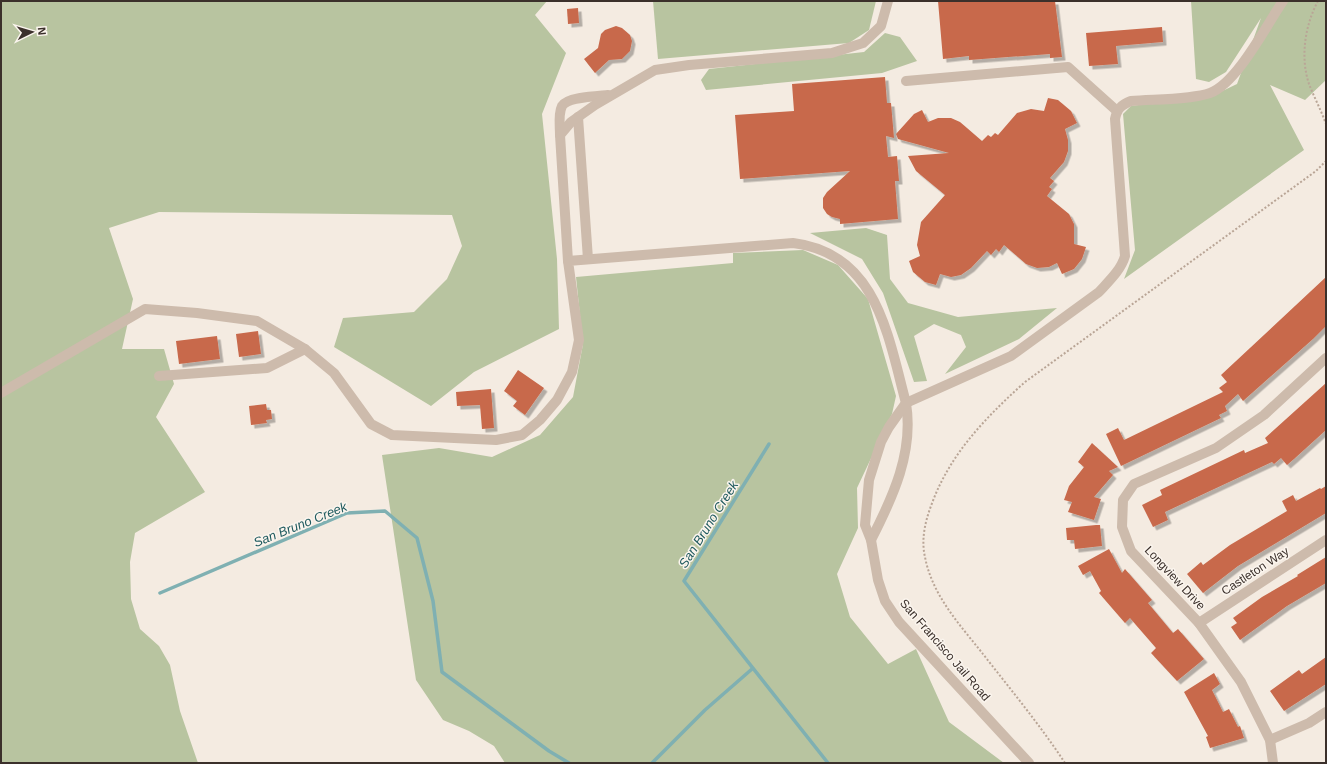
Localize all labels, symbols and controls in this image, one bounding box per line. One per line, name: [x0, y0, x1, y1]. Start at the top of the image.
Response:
north arrow: [12, 12, 52, 52]
text: N: [36, 27, 48, 36]
water label: San Bruno Creek: [676, 477, 742, 571]
water label: San Bruno Creek: [251, 498, 351, 550]
street label: Longview Drive: [1142, 543, 1208, 613]
street label: Castleton Way: [1219, 544, 1291, 598]
street label: San Francisco Jail Road: [897, 596, 993, 704]

